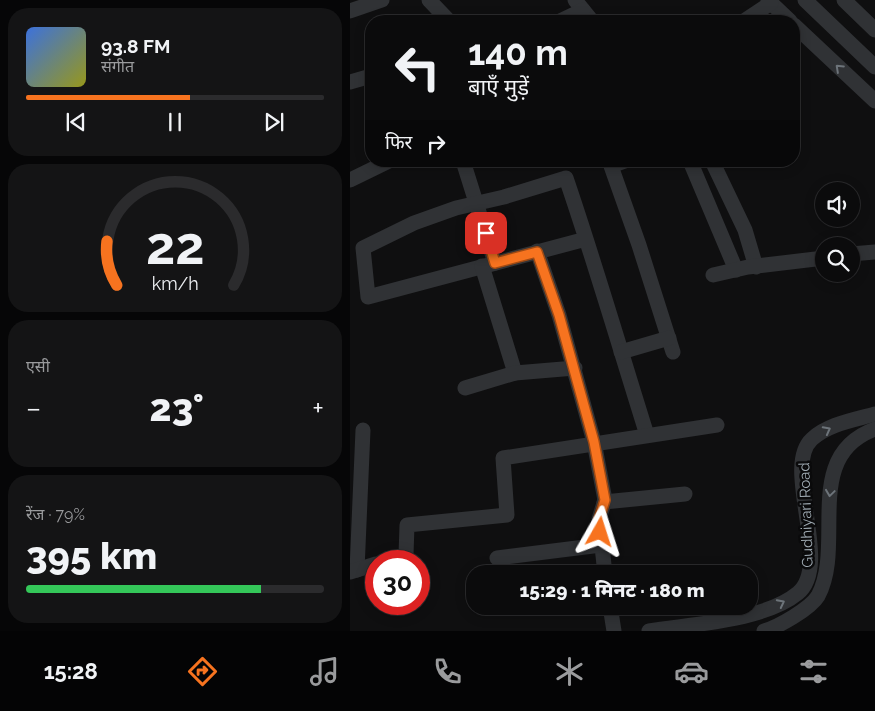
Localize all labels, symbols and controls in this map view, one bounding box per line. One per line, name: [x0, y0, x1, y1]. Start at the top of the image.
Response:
text: 140 m: [468, 32, 568, 73]
text: 93.8 FM: [101, 35, 170, 57]
icon: left: [385, 35, 450, 100]
text: संगीत: [101, 57, 134, 76]
one-way arrow: [836, 65, 845, 74]
text: बाएँ मुड़ें: [468, 74, 529, 100]
icon: previous: [62, 108, 90, 136]
icon: pause: [161, 108, 189, 136]
icon: next: [260, 108, 288, 136]
icon: right: [422, 130, 450, 158]
text: फिर: [385, 131, 412, 153]
map controls: [815, 182, 860, 282]
button: sound: [815, 182, 860, 227]
pin: [465, 212, 507, 254]
text: 22: [146, 215, 204, 276]
icon: arrive: [472, 219, 500, 247]
button: search: [815, 237, 860, 282]
text: km/h: [151, 273, 199, 294]
text: एसी: [26, 357, 50, 376]
text: 23°: [150, 385, 204, 430]
text: −: [26, 392, 41, 425]
text: +: [312, 392, 324, 425]
one-way arrow: [821, 426, 830, 436]
street label: Gudhiyari Road: [795, 462, 817, 568]
one-way arrow: [825, 489, 835, 497]
text: रेंज · 79%: [26, 505, 85, 524]
position arrow: [573, 505, 625, 557]
text: 395 km: [26, 533, 157, 578]
speed limit sign: 30: [365, 550, 430, 615]
text: 15:29 · 1 मिनट · 180 m: [519, 579, 705, 601]
one-way arrow: [776, 599, 785, 609]
icon: directions: [185, 654, 220, 689]
icon: music: [307, 654, 342, 689]
icon: phone: [430, 654, 465, 689]
icon: climate: [552, 654, 587, 689]
icon: car: [674, 654, 709, 689]
icon: filters: [796, 654, 831, 689]
text: 15:28: [44, 658, 98, 684]

